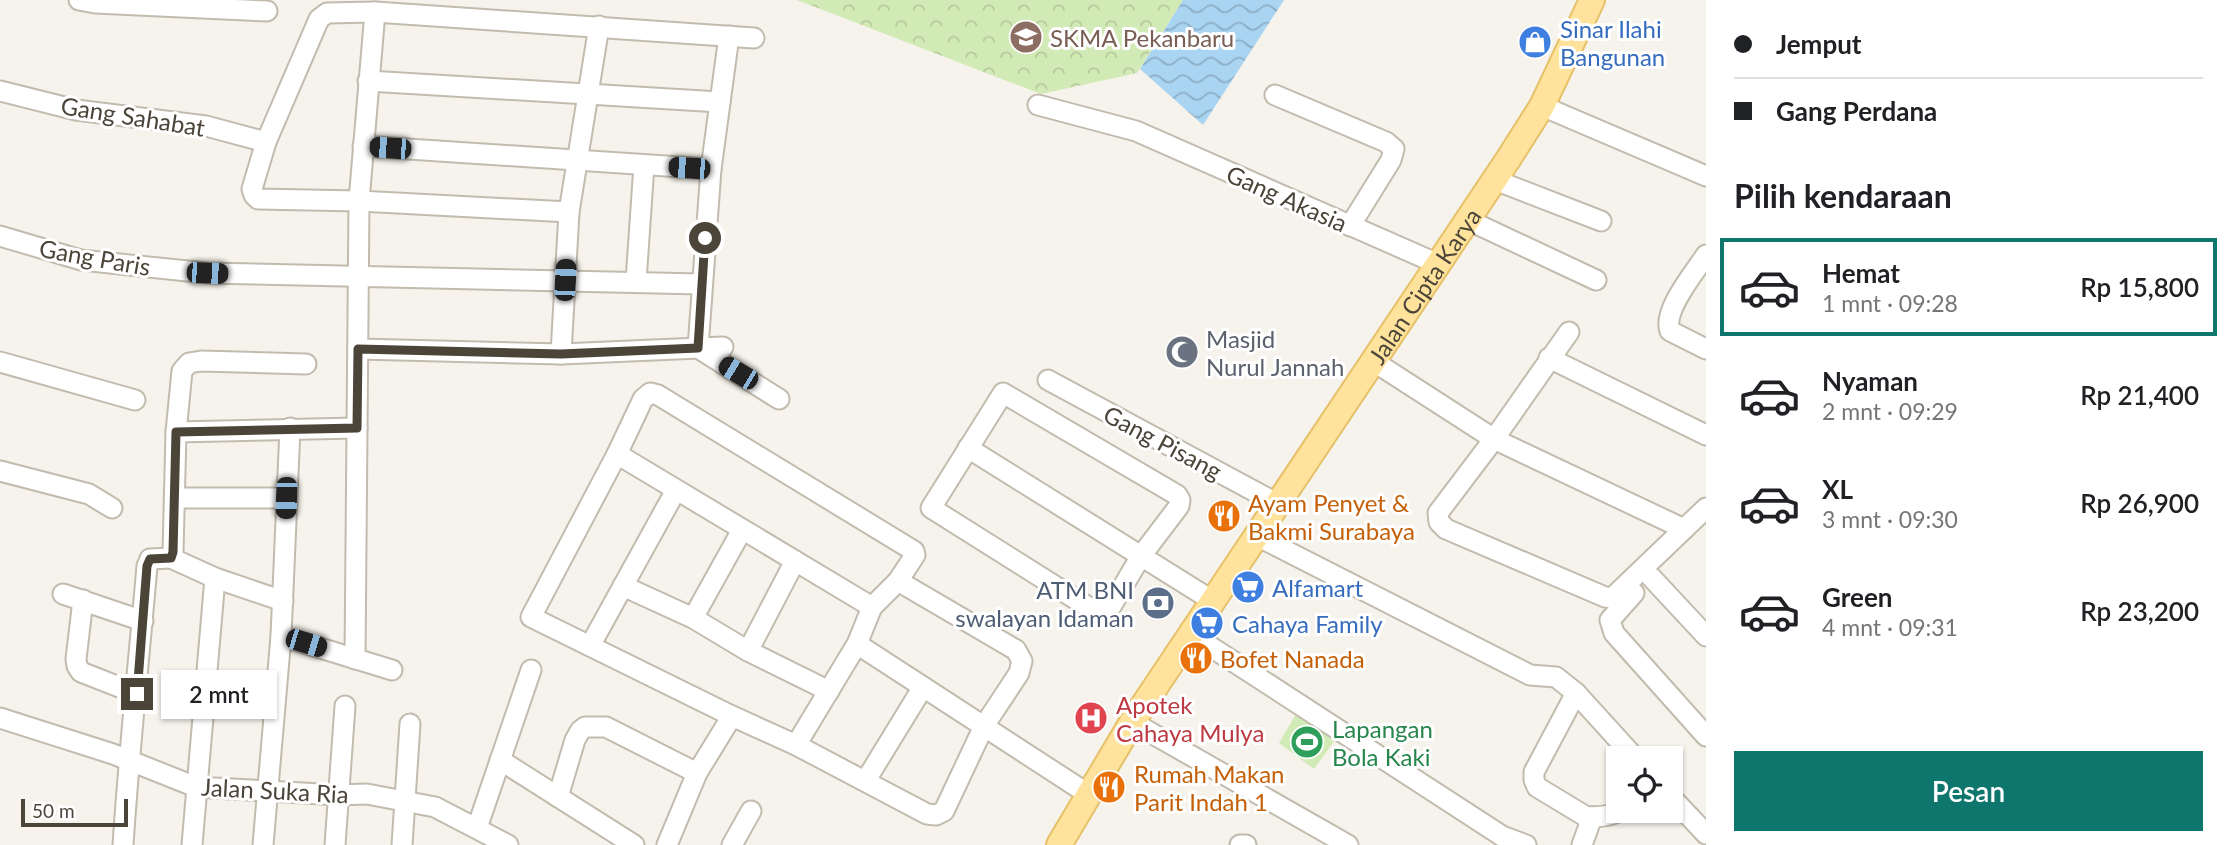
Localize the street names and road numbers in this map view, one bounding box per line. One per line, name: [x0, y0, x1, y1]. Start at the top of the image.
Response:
street label: Gang Sahabat: [59, 90, 207, 142]
street label: Gang Akasia: [1222, 159, 1352, 237]
street label: Jalan Cipta Karya: [1361, 202, 1486, 369]
street label: Gang Paris: [37, 233, 153, 281]
street label: Gang Pisang: [1099, 399, 1227, 485]
street label: Jalan Suka Ria: [200, 772, 350, 808]

